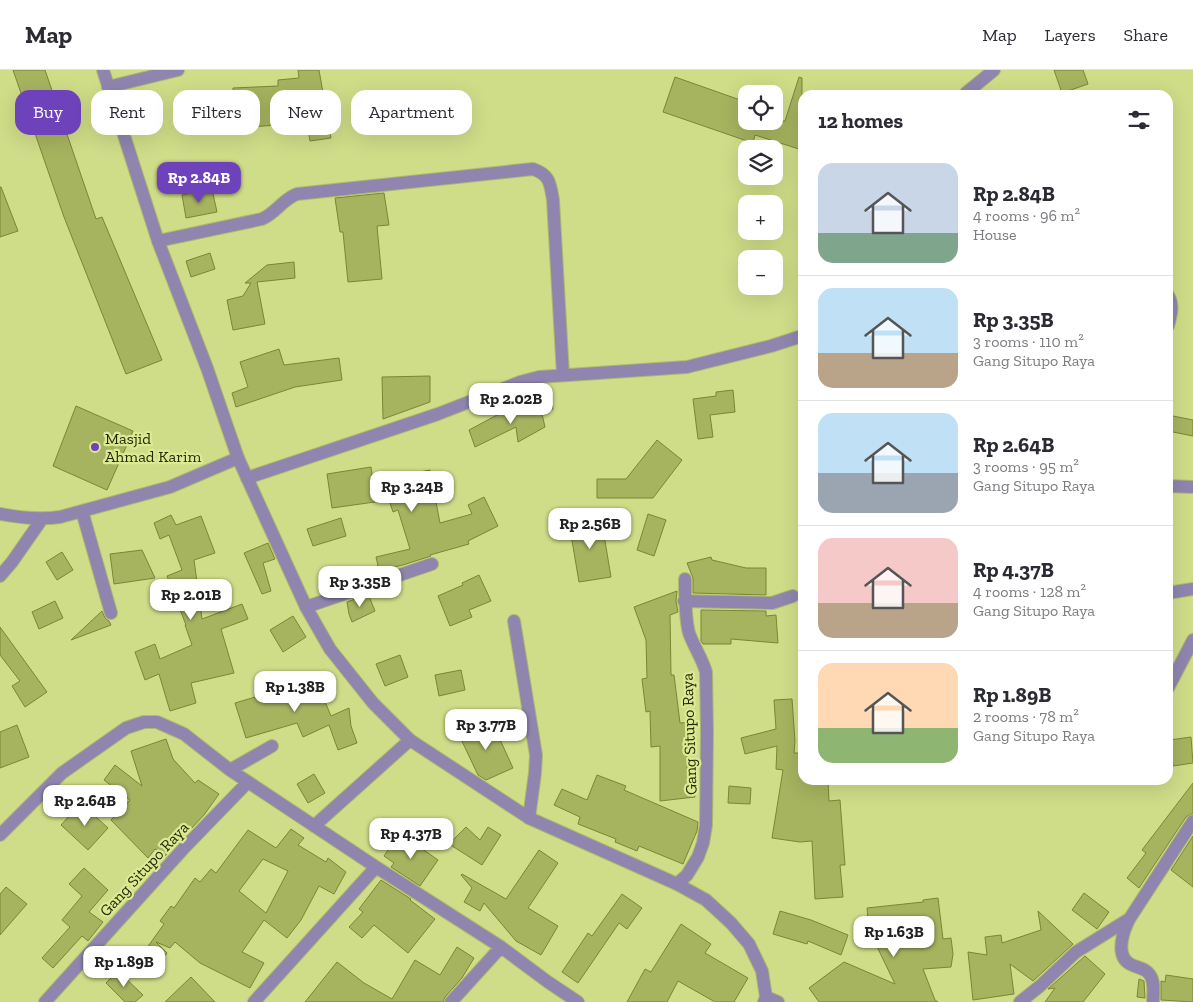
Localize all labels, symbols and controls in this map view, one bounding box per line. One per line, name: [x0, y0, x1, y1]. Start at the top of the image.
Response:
text: Map: [25, 20, 72, 49]
text: Map: [982, 24, 1017, 46]
text: Layers: [1045, 24, 1096, 46]
text: Share: [1124, 24, 1168, 46]
map controls: [738, 85, 783, 295]
button: locate: [738, 85, 783, 130]
chip: Buy: [15, 90, 81, 135]
chip: Rent: [91, 90, 163, 135]
chip: Filters: [173, 90, 260, 135]
chip: New: [270, 90, 341, 135]
chip: Apartment: [351, 90, 472, 135]
icon: filters: [1125, 106, 1153, 134]
text: 12 homes: [818, 108, 903, 133]
button: layers: [738, 140, 783, 185]
pin: Rp 2.84B: [147, 162, 251, 204]
text: Rp 2.84B: [168, 168, 230, 187]
text: Rp 2.84B: [973, 181, 1055, 206]
icon: home: [858, 183, 918, 243]
button: +: [738, 195, 783, 240]
text: 4 rooms · 96 m²: [973, 206, 1080, 225]
text: House: [973, 225, 1016, 244]
button: −: [738, 250, 783, 295]
text: Rp 3.35B: [973, 307, 1054, 332]
icon: home: [858, 308, 918, 368]
text: 3 rooms · 110 m²: [973, 332, 1084, 351]
text: Gang Situpo Raya: [973, 351, 1095, 370]
pin: Rp 2.02B: [459, 382, 563, 425]
text: Rp 2.02B: [480, 389, 542, 408]
place label: Masjid Ahmad Karim: [105, 429, 201, 466]
text: Rp 2.64B: [973, 432, 1054, 457]
icon: home: [858, 433, 918, 493]
marker: Masjid Ahmad Karim: [89, 441, 101, 453]
text: 3 rooms · 95 m²: [973, 457, 1079, 476]
pin: Rp 3.24B: [360, 470, 464, 513]
text: Gang Situpo Raya: [973, 476, 1095, 495]
text: Rp 3.24B: [381, 477, 443, 496]
pin: Rp 2.56B: [538, 508, 642, 550]
text: Rp 2.56B: [559, 514, 621, 533]
text: Rp 4.37B: [973, 557, 1054, 582]
icon: home: [858, 558, 918, 618]
pin: Rp 3.35B: [308, 566, 412, 608]
text: Rp 3.35B: [329, 572, 391, 591]
pin: Rp 2.01B: [139, 578, 243, 621]
text: 4 rooms · 128 m²: [973, 582, 1086, 601]
text: Rp 2.01B: [161, 585, 221, 604]
text: Gang Situpo Raya: [973, 601, 1095, 620]
pin: Rp 1.38B: [243, 670, 347, 713]
street label: Gang Situpo Raya: [677, 672, 701, 795]
text: Rp 1.38B: [265, 677, 325, 696]
text: Rp 1.89B: [973, 682, 1051, 707]
icon: home: [858, 683, 918, 743]
text: 2 rooms · 78 m²: [973, 707, 1079, 726]
pin: Rp 3.77B: [434, 708, 538, 751]
text: Rp 3.77B: [456, 715, 516, 734]
text: Gang Situpo Raya: [973, 726, 1095, 745]
pin: Rp 2.64B: [33, 784, 137, 827]
text: Rp 2.64B: [54, 791, 116, 810]
street label: Gang Situpo Raya: [95, 818, 193, 920]
pin: Rp 4.37B: [359, 818, 463, 860]
text: Rp 4.37B: [380, 824, 442, 843]
pin: Rp 1.63B: [842, 916, 946, 958]
text: Rp 1.63B: [864, 922, 924, 941]
pin: Rp 1.89B: [72, 946, 176, 988]
text: Rp 1.89B: [94, 952, 154, 971]

